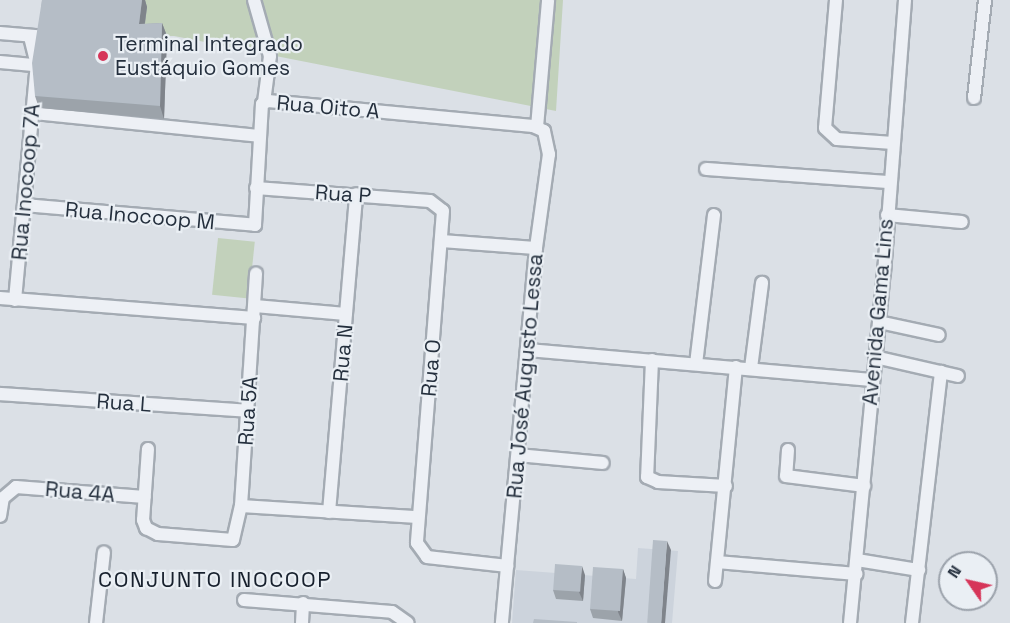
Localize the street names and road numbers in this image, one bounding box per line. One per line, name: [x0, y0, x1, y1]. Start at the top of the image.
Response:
street label: Rua Oito A: [275, 90, 381, 124]
street label: Rua Inocoop 7A: [7, 103, 45, 261]
street label: Rua P: [314, 179, 372, 209]
street label: Rua Inocoop M: [64, 197, 216, 235]
street label: Avenida Gama Lins: [857, 218, 899, 406]
street label: Rua José Augusto Lessa: [502, 252, 548, 500]
street label: Rua N: [328, 323, 358, 383]
street label: Rua O: [416, 338, 446, 398]
street label: Rua 5A: [233, 376, 263, 446]
street label: Rua L: [96, 389, 152, 417]
street label: Rua 4A: [44, 476, 116, 508]

